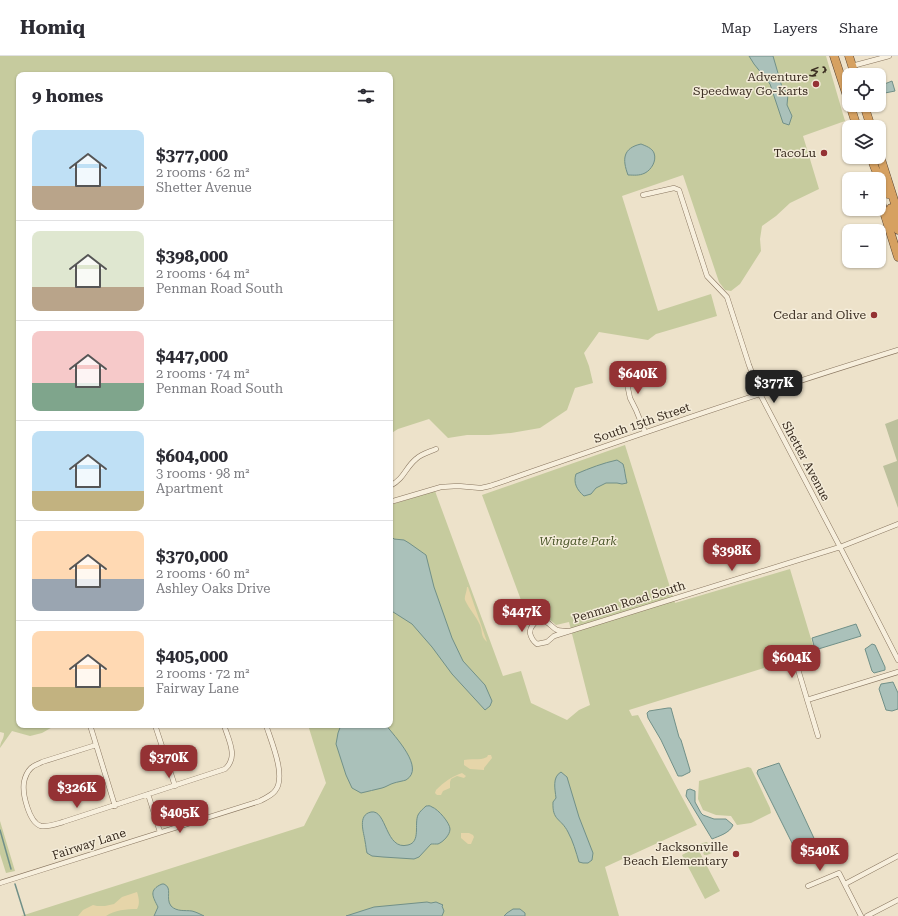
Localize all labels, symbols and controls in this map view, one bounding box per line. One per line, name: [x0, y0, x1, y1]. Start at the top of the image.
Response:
text: Homiq: [20, 16, 85, 39]
text: Map: [721, 20, 751, 36]
text: Layers: [773, 20, 817, 36]
text: Share: [839, 20, 878, 36]
map controls: [842, 68, 886, 268]
button: locate: [842, 68, 886, 112]
place label: Adventure Speedway Go-Karts: [693, 70, 808, 98]
marker: Adventure Speedway Go-Karts: [811, 79, 821, 89]
icon: filters: [355, 85, 377, 107]
text: 9 homes: [32, 86, 103, 106]
button: layers: [842, 120, 886, 164]
text: $377,000: [156, 145, 228, 165]
icon: home: [64, 146, 112, 194]
place label: TacoLu: [773, 146, 817, 160]
marker: TacoLu: [819, 148, 829, 158]
text: 2 rooms · 62 m²: [156, 165, 250, 180]
button: +: [842, 172, 886, 216]
text: Shetter Avenue: [156, 180, 252, 195]
button: −: [842, 224, 886, 268]
text: $398,000: [156, 246, 228, 266]
icon: home: [64, 247, 112, 295]
text: 2 rooms · 64 m²: [156, 266, 250, 281]
text: Penman Road South: [156, 281, 283, 296]
place label: Cedar and Olive: [773, 308, 866, 322]
marker: Cedar and Olive: [869, 310, 879, 320]
text: $447,000: [156, 346, 228, 366]
icon: home: [64, 347, 112, 395]
pin: $640K: [610, 361, 666, 395]
text: 2 rooms · 74 m²: [156, 366, 250, 381]
text: $640K: [618, 366, 658, 381]
pin: $377K: [746, 370, 802, 404]
text: $377K: [754, 375, 794, 390]
text: Penman Road South: [156, 381, 283, 396]
street label: South 15th Street: [592, 400, 692, 446]
street label: Shetter Avenue: [779, 419, 833, 504]
text: $604,000: [156, 446, 228, 466]
icon: home: [64, 447, 112, 495]
text: 3 rooms · 98 m²: [156, 466, 250, 481]
text: Apartment: [156, 481, 223, 496]
park label: Wingate Park: [539, 534, 617, 548]
pin: $398K: [704, 538, 760, 572]
text: $398K: [712, 543, 752, 558]
text: $370,000: [156, 546, 228, 566]
icon: home: [64, 547, 112, 595]
text: 2 rooms · 60 m²: [156, 566, 250, 581]
street label: Penman Road South: [571, 578, 687, 626]
text: Ashley Oaks Drive: [156, 581, 270, 596]
pin: $447K: [494, 599, 550, 633]
text: $447K: [502, 604, 542, 619]
pin: $604K: [764, 645, 820, 679]
text: $405,000: [156, 646, 228, 666]
icon: home: [64, 647, 112, 695]
text: $604K: [772, 650, 812, 665]
text: 2 rooms · 72 m²: [156, 666, 250, 681]
text: Fairway Lane: [156, 681, 239, 696]
pin: $370K: [141, 745, 197, 779]
text: $370K: [149, 750, 189, 765]
pin: $326K: [49, 775, 105, 809]
text: $326K: [57, 780, 97, 795]
pin: $405K: [152, 800, 208, 834]
text: $405K: [160, 805, 200, 820]
street label: Fairway Lane: [50, 825, 128, 862]
pin: $540K: [792, 838, 848, 872]
place label: Jacksonville Beach Elementary: [623, 840, 729, 868]
text: $540K: [800, 843, 840, 858]
marker: Jacksonville Beach Elementary: [731, 849, 741, 859]

